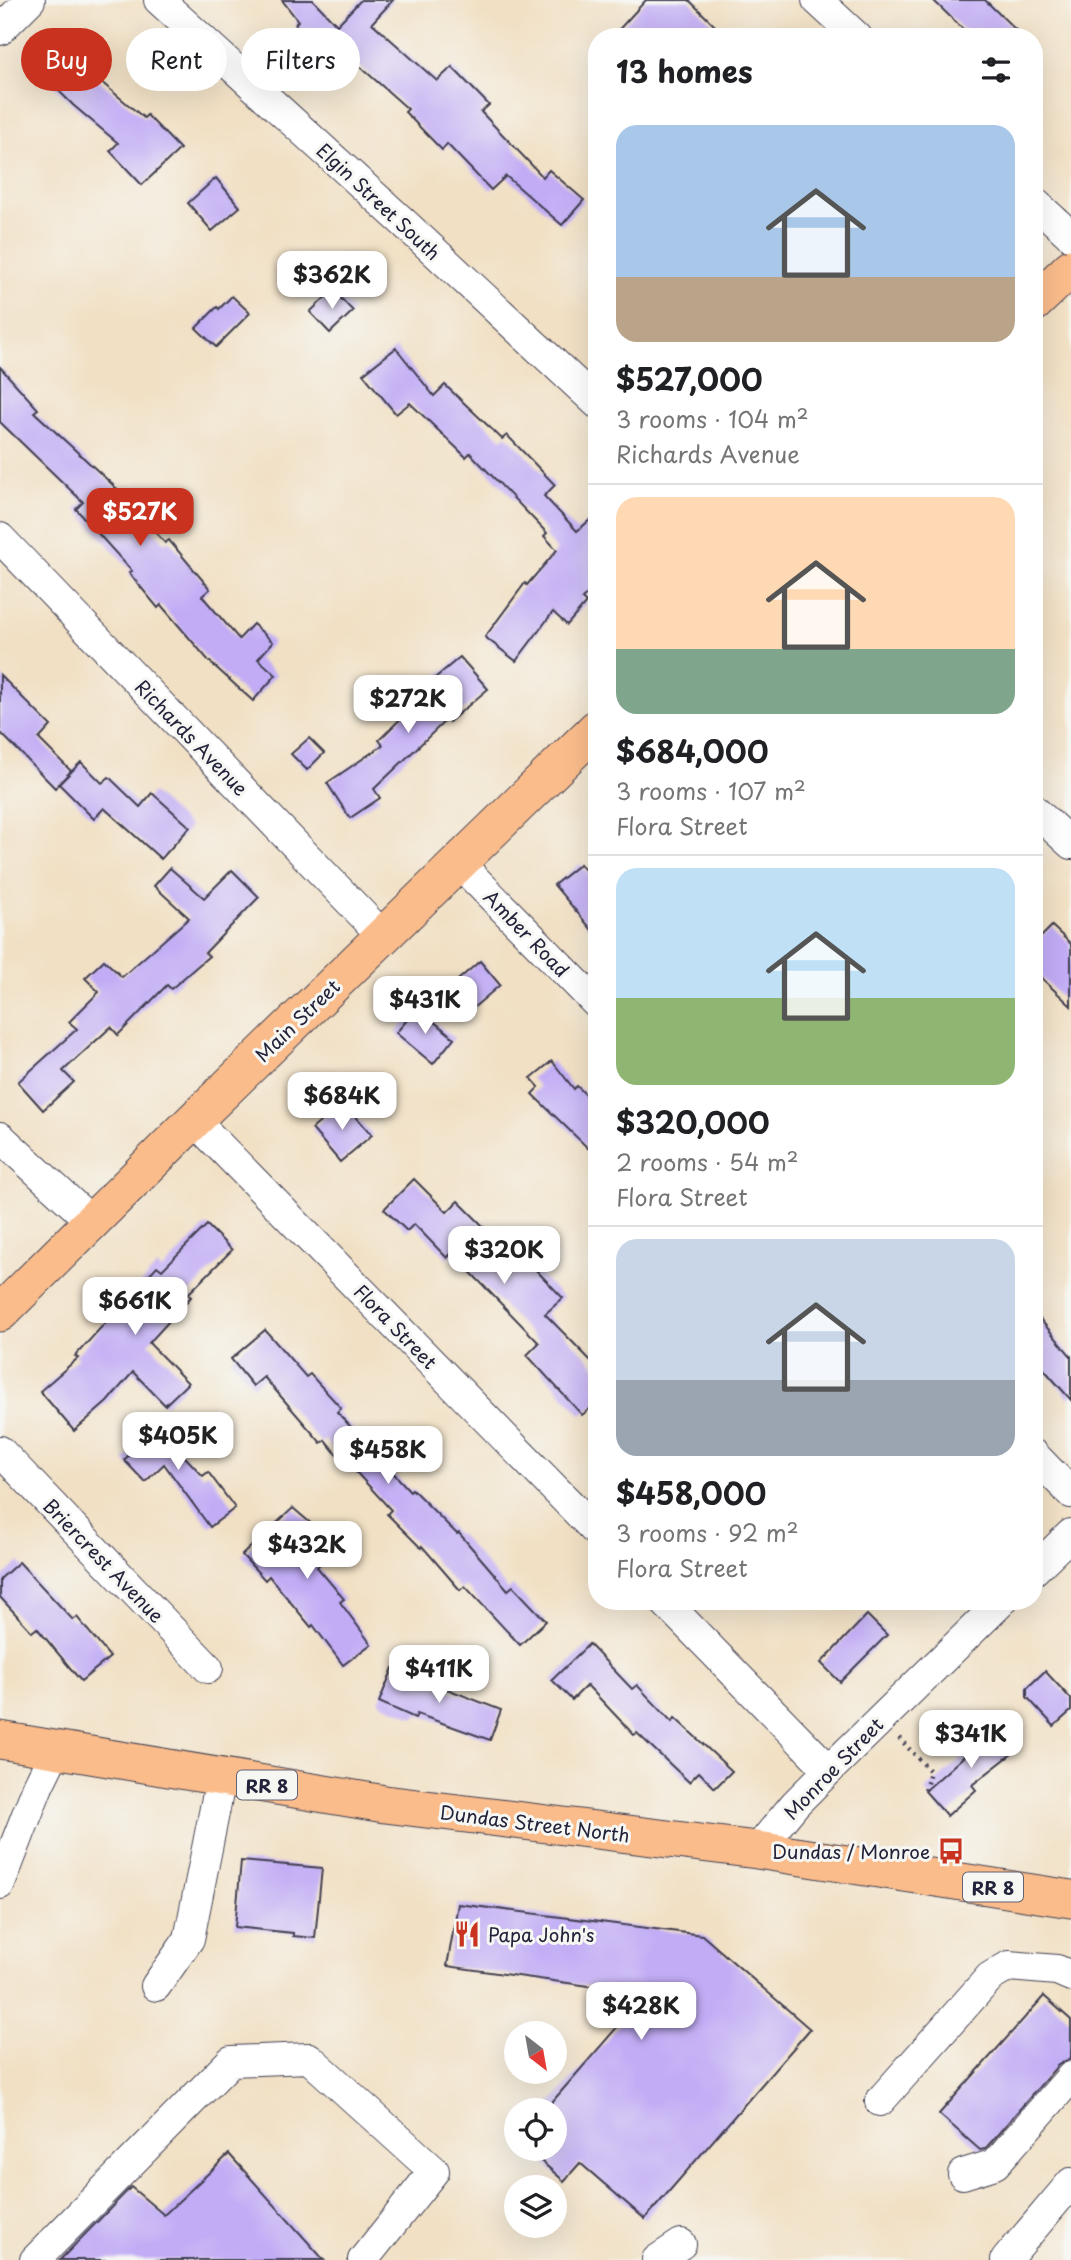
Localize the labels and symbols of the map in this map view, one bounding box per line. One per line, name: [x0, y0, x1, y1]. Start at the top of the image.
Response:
street label: Elgin Street South: [311, 136, 447, 266]
pin: $362K: [283, 252, 381, 311]
pin: $527K: [91, 489, 189, 548]
street label: Richards Avenue: [129, 673, 255, 801]
pin: $272K: [359, 676, 457, 735]
street label: Amber Road: [478, 883, 576, 983]
street label: Main Street: [248, 972, 346, 1068]
pin: $431K: [376, 976, 474, 1036]
pin: $684K: [293, 1072, 391, 1132]
pin: $320K: [455, 1226, 553, 1286]
street label: Flora Street: [348, 1277, 444, 1375]
pin: $661K: [86, 1278, 184, 1337]
pin: $405K: [129, 1412, 227, 1472]
pin: $458K: [339, 1426, 437, 1486]
street label: Briercrest Avenue: [37, 1492, 171, 1628]
pin: $432K: [258, 1522, 356, 1581]
pin: $411K: [390, 1646, 488, 1705]
street label: Monroe Street: [777, 1710, 889, 1825]
pin: $341K: [922, 1710, 1020, 1770]
road number: RR 8: [237, 1770, 297, 1800]
street label: Dundas Street North: [439, 1797, 631, 1849]
bus stop icon: Dundas / Monroe: [936, 1836, 966, 1866]
place label: Dundas / Monroe: [772, 1837, 930, 1865]
road number: RR 8: [963, 1872, 1023, 1901]
restaurant icon: Papa John's: [452, 1919, 482, 1949]
place label: Papa John's: [488, 1920, 594, 1948]
pin: $428K: [592, 1982, 690, 2042]
north arrow: [504, 2021, 567, 2084]

